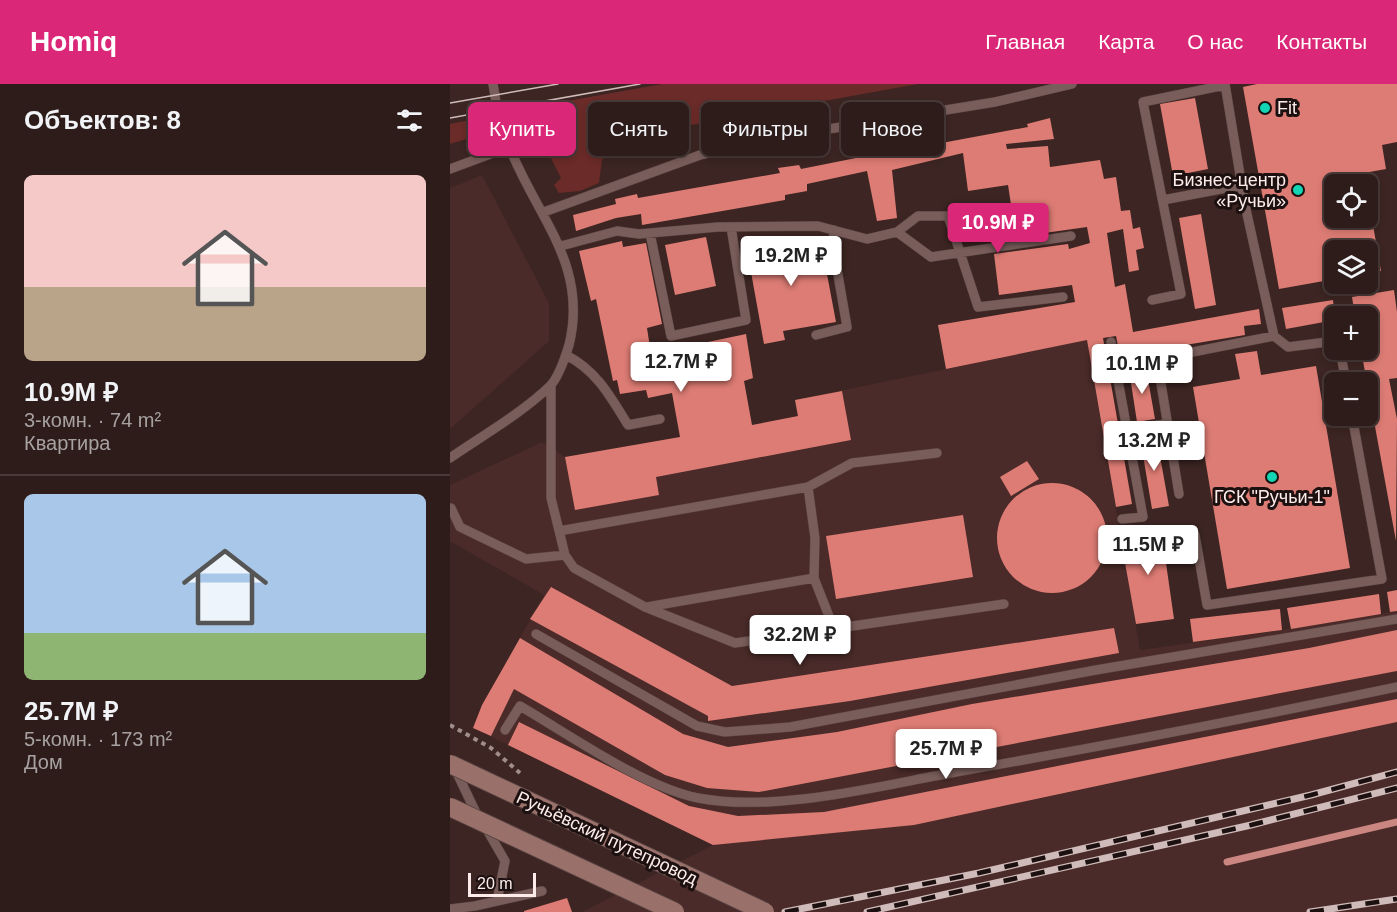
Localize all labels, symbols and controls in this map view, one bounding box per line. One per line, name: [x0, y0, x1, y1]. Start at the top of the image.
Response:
text: Homiq: [30, 26, 117, 57]
text: Главная: [985, 30, 1065, 53]
text: Карта: [1098, 30, 1154, 53]
text: О нас: [1187, 30, 1243, 53]
text: Контакты: [1276, 30, 1367, 53]
place label: Fit: [1277, 98, 1297, 118]
marker: Fit: [1258, 101, 1272, 115]
chip: Купить: [468, 102, 576, 156]
chip: Снять: [588, 102, 689, 156]
chip: Фильтры: [701, 102, 829, 156]
chip: Новое: [841, 102, 944, 156]
icon: filters: [393, 104, 426, 137]
text: Объектов: 8: [24, 105, 181, 135]
place label: Бизнес-центр «Ручьи»: [1173, 170, 1286, 211]
map controls: [1324, 174, 1378, 426]
button: locate: [1324, 174, 1378, 228]
marker: Бизнес-центр «Ручьи»: [1291, 183, 1305, 197]
pin: 10.9M ₽: [943, 203, 1053, 254]
text: 10.9M ₽: [962, 211, 1034, 233]
icon: home: [171, 214, 279, 322]
pin: 19.2M ₽: [736, 236, 846, 287]
button: layers: [1324, 240, 1378, 294]
text: 19.2M ₽: [755, 244, 827, 266]
button: +: [1324, 306, 1378, 360]
pin: 12.7M ₽: [626, 342, 736, 393]
pin: 10.1M ₽: [1087, 344, 1197, 395]
text: 12.7M ₽: [645, 350, 717, 372]
text: 10.1M ₽: [1106, 352, 1178, 374]
button: −: [1324, 372, 1378, 426]
text: 10.9M ₽: [24, 377, 119, 407]
text: 3-комн. · 74 m²: [24, 409, 161, 431]
pin: 13.2M ₽: [1099, 421, 1209, 472]
text: 13.2M ₽: [1118, 429, 1190, 451]
text: Квартира: [24, 432, 110, 454]
marker: ГСК "Ручьи-1": [1265, 470, 1279, 484]
place label: ГСК "Ручьи-1": [1214, 487, 1330, 507]
pin: 11.5M ₽: [1093, 525, 1203, 576]
icon: home: [171, 533, 279, 641]
text: 11.5M ₽: [1112, 533, 1184, 555]
pin: 32.2M ₽: [745, 615, 855, 666]
text: 32.2M ₽: [764, 623, 836, 645]
text: 25.7M ₽: [24, 696, 119, 726]
text: 5-комн. · 173 m²: [24, 728, 172, 750]
pin: 25.7M ₽: [891, 729, 1001, 780]
text: 25.7M ₽: [910, 737, 982, 759]
text: Дом: [24, 751, 63, 773]
street label: Ручьёвский путепровод: [513, 787, 701, 889]
scale bar: [468, 870, 536, 898]
text: 20 m: [477, 875, 513, 892]

